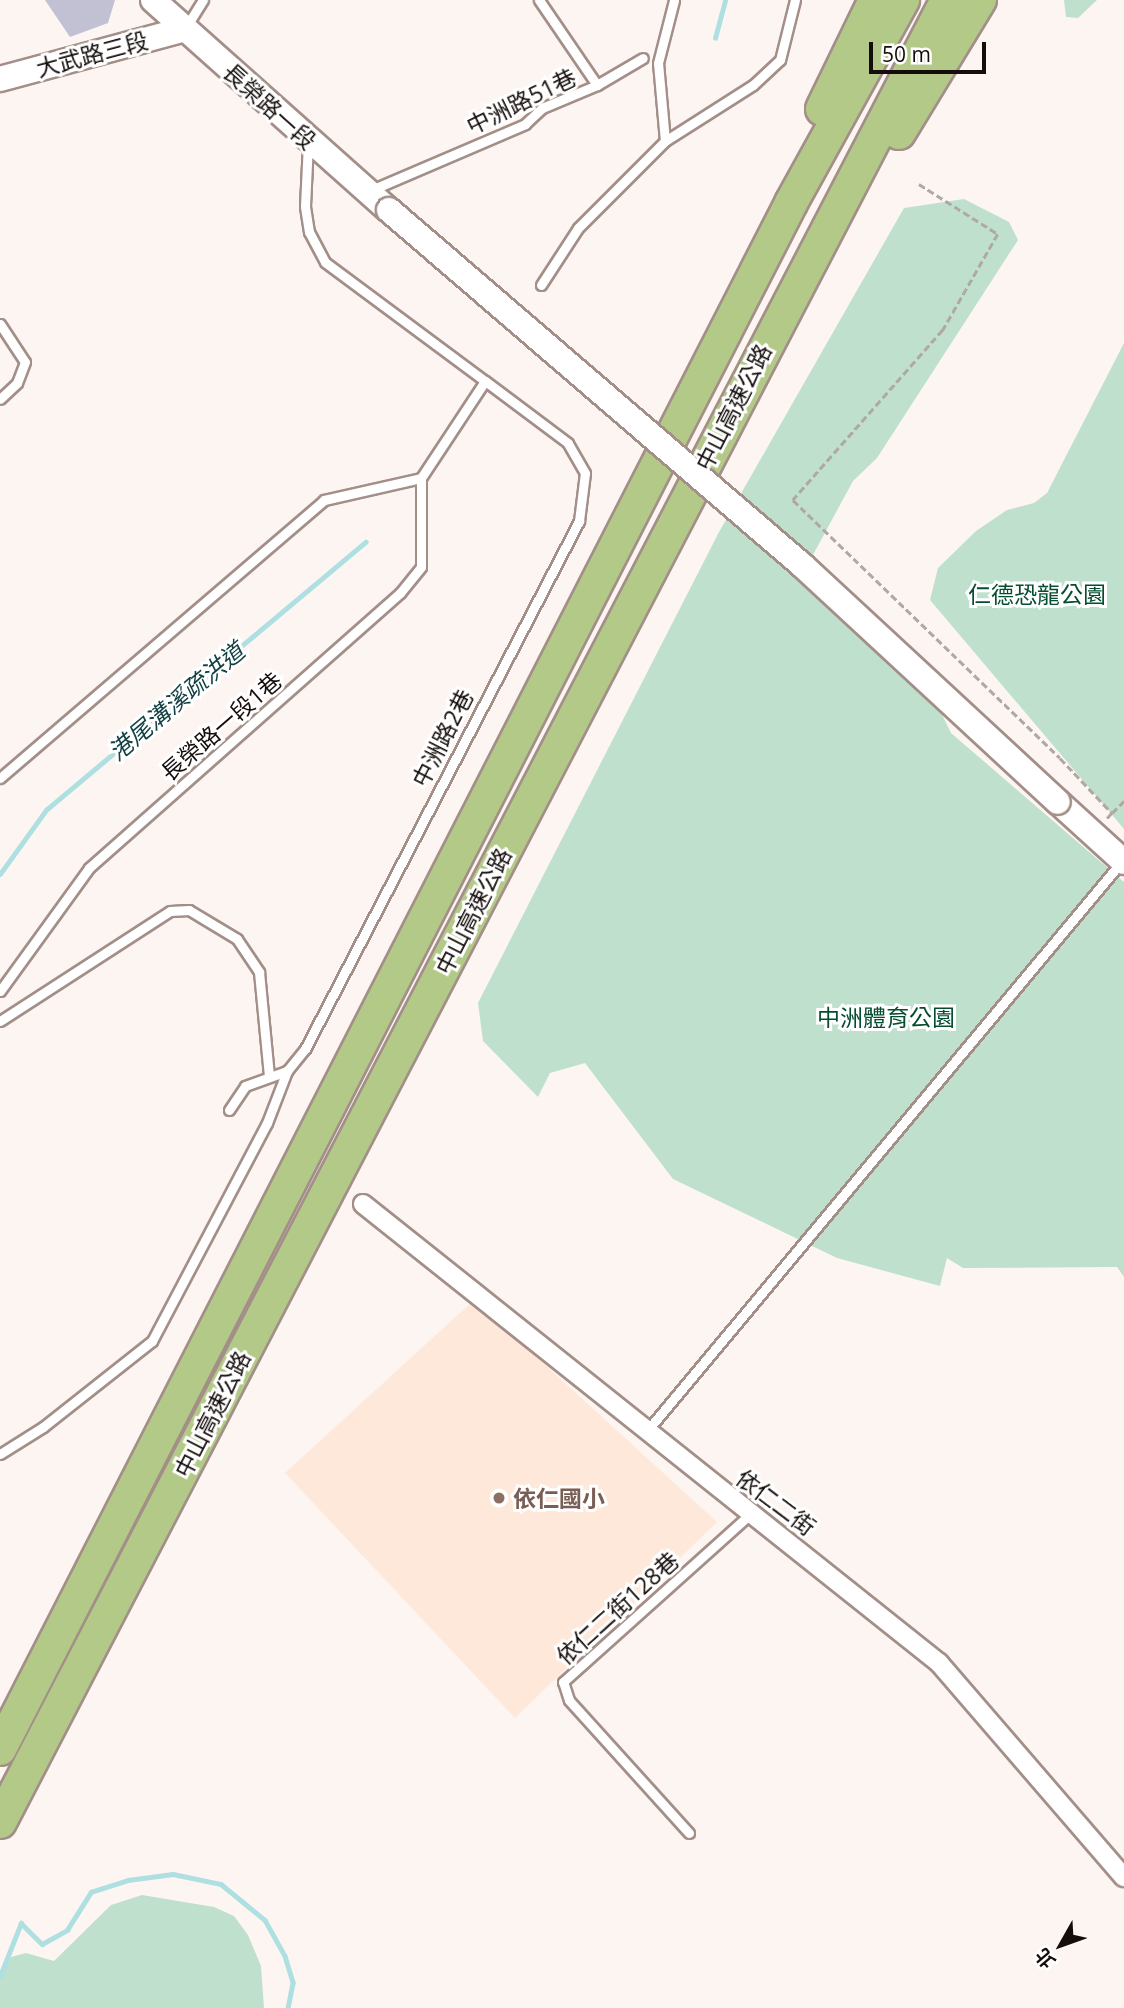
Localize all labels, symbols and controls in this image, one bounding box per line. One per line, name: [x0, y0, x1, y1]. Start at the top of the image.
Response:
street label: 大武路三段: [33, 26, 151, 82]
scale bar: [872, 28, 989, 72]
text: 50 m: [882, 40, 931, 68]
street label: 長榮路一段: [218, 57, 322, 155]
street label: 中洲路51巷: [462, 63, 580, 139]
street label: 中山高速公路: [689, 339, 777, 475]
park label: 仁德恐龍公園: [968, 580, 1106, 608]
water label: 港尾溝溪疏洪道: [102, 636, 250, 766]
street label: 長榮路一段1巷: [155, 666, 287, 786]
street label: 中洲路2巷: [406, 685, 478, 791]
street label: 中山高速公路: [429, 843, 517, 979]
park label: 中洲體育公園: [817, 1003, 955, 1031]
street label: 中山高速公路: [168, 1346, 256, 1482]
street label: 依仁二街: [731, 1463, 821, 1541]
place label: 依仁國小: [513, 1484, 605, 1512]
marker: 依仁國小: [491, 1490, 507, 1506]
street label: 依仁二街128巷: [550, 1546, 684, 1670]
north arrow: [1026, 1910, 1096, 1980]
text: 北: [1029, 1943, 1061, 1974]

